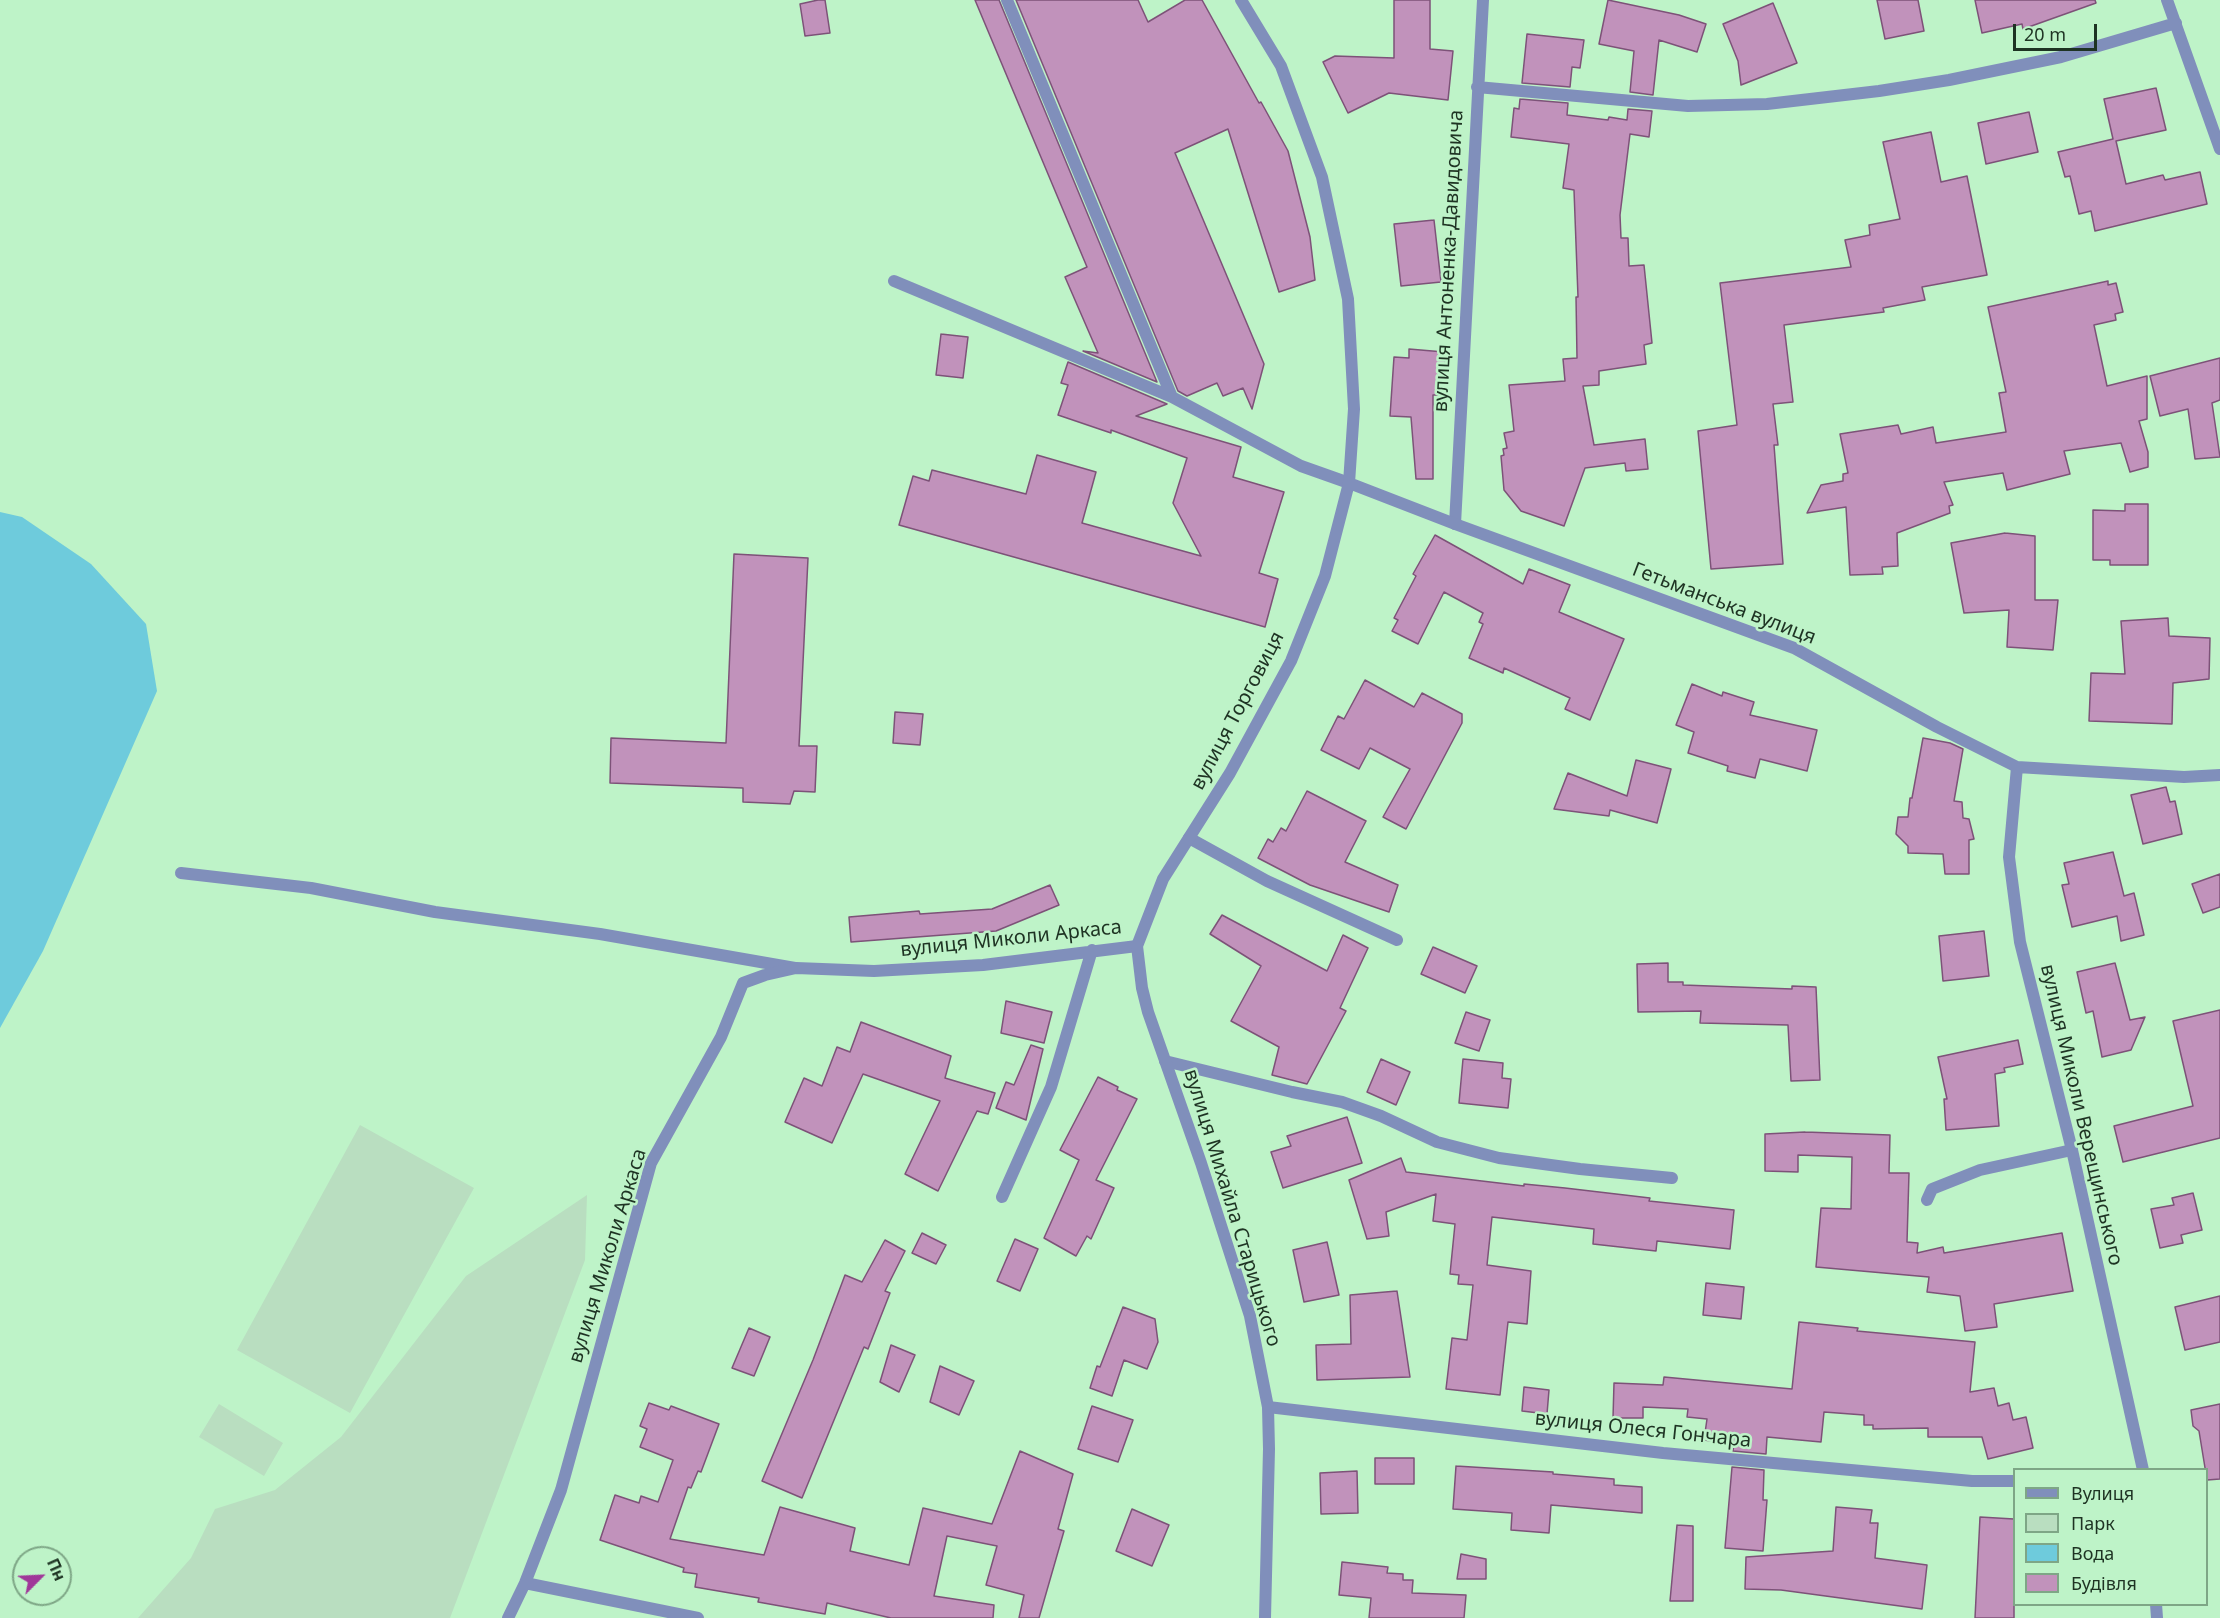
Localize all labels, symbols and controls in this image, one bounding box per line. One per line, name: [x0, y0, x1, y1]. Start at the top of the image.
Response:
scale bar: [2016, 12, 2100, 50]
text: 20 m: [2024, 22, 2066, 46]
street label: вулиця Антоненка-Давидовича: [1429, 109, 1469, 413]
street label: Гетьманська вулиця: [1629, 558, 1819, 650]
street label: вулиця Торговиця: [1186, 628, 1290, 794]
street label: вулиця Миколи Аркаса: [899, 915, 1123, 963]
street label: вулиця Миколи Верещинського: [2035, 962, 2127, 1268]
street label: вулиця Михайла Старицького: [1178, 1066, 1286, 1350]
street label: вулиця Миколи Аркаса: [564, 1146, 652, 1366]
street label: вулиця Олеся Гончара: [1534, 1407, 1752, 1453]
legend: [2013, 1468, 2208, 1606]
text: Вулиця: [2071, 1481, 2134, 1505]
text: Парк: [2071, 1511, 2115, 1535]
text: Вода: [2071, 1541, 2114, 1565]
north arrow: [12, 1546, 72, 1606]
text: Пн: [42, 1555, 71, 1584]
text: Будівля: [2071, 1571, 2137, 1595]

